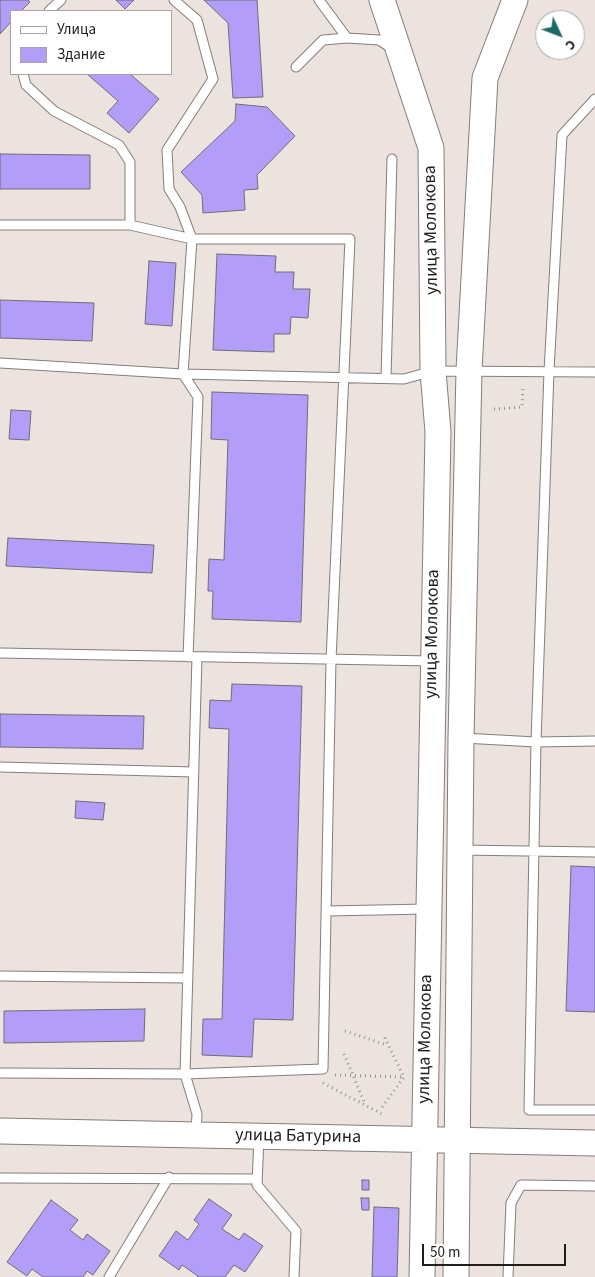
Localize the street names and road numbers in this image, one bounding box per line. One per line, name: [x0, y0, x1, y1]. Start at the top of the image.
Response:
street label: улица Молокова: [420, 165, 444, 295]
street label: улица Молокова: [421, 569, 445, 699]
street label: улица Молокова: [414, 974, 438, 1104]
street label: улица Батурина: [235, 1125, 361, 1149]

